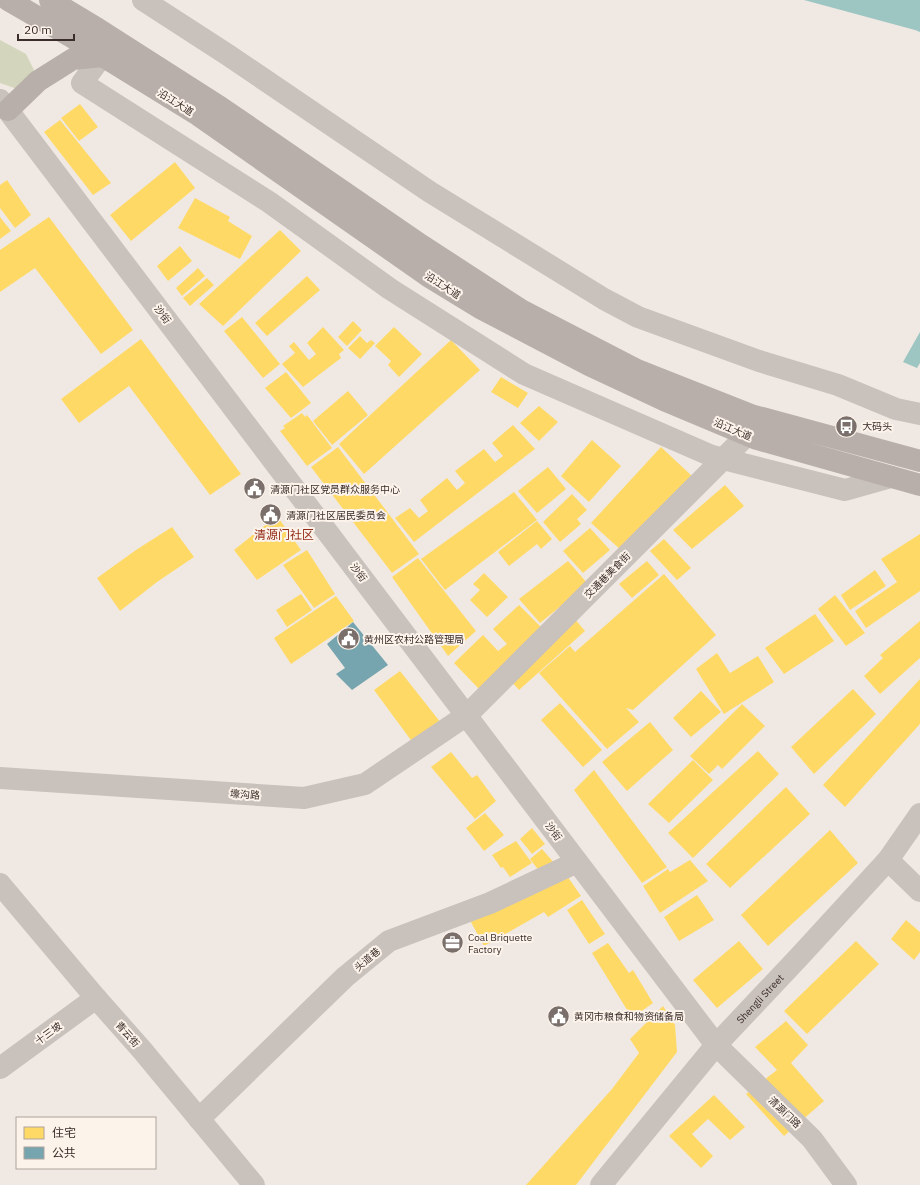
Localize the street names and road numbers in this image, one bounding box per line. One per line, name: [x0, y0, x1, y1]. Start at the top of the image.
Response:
street label: 沿江大道: [155, 86, 196, 119]
street label: 沿江大道: [422, 269, 463, 302]
street label: 沙街: [151, 302, 174, 326]
street label: 沿江大道: [712, 416, 754, 443]
street label: 交通巷美食街: [582, 550, 633, 601]
street label: 沙街: [347, 560, 370, 584]
street label: 壕沟路: [230, 787, 260, 802]
street label: 沙街: [542, 819, 565, 843]
street label: 头道巷: [352, 945, 383, 974]
street label: Shengli Street: [734, 971, 787, 1026]
street label: 十三坡: [32, 1019, 64, 1047]
street label: 青云街: [113, 1019, 142, 1050]
street label: 清源门路: [766, 1094, 804, 1131]

